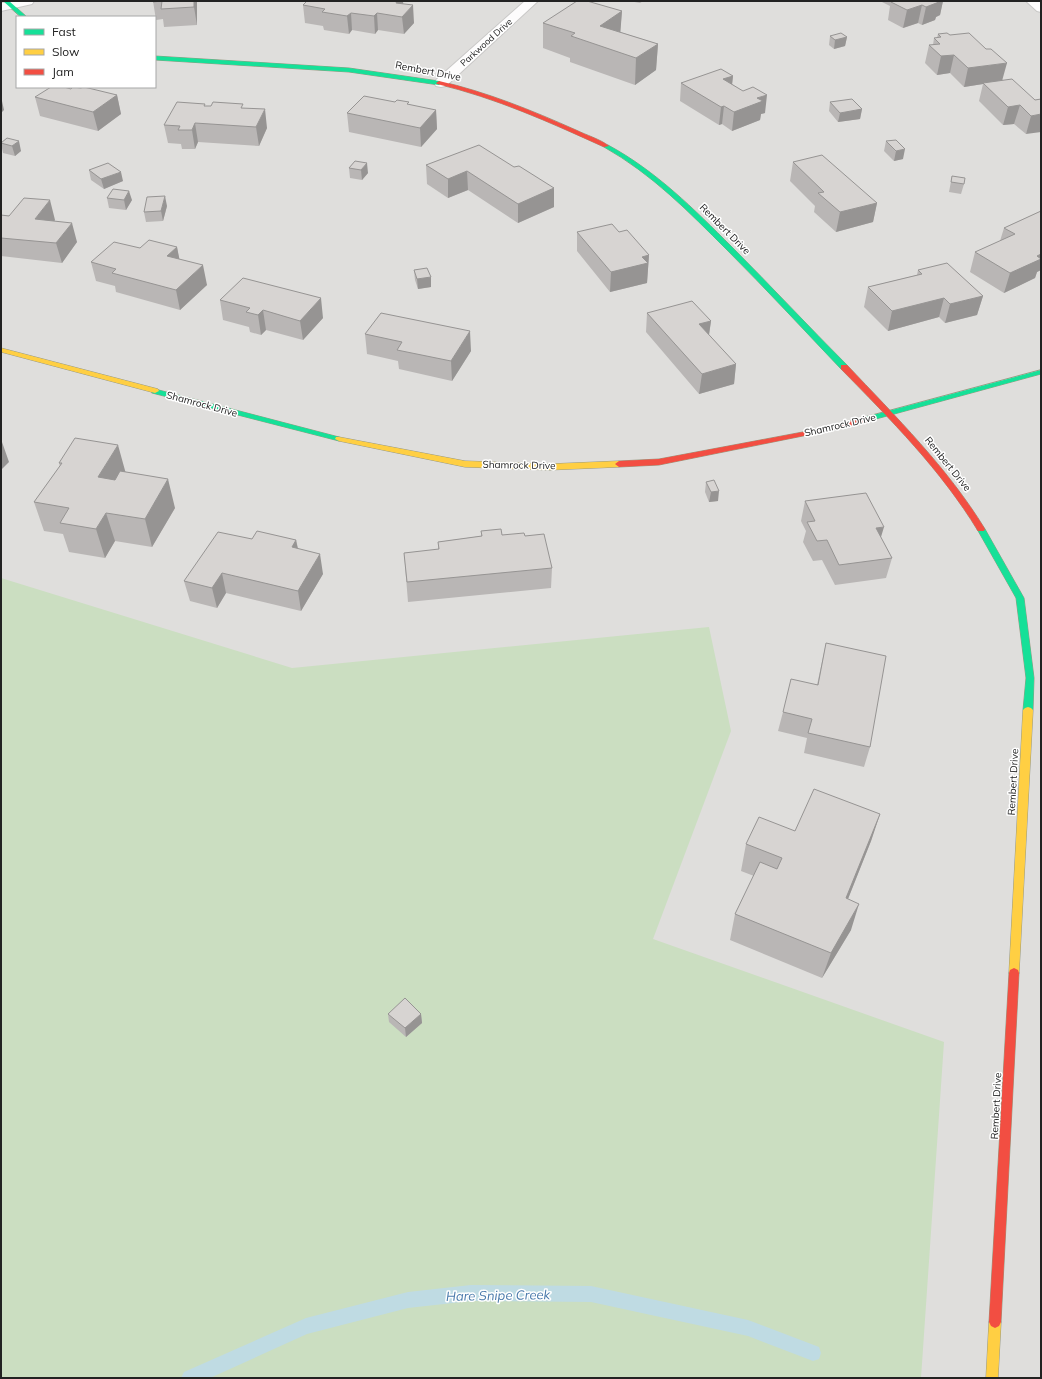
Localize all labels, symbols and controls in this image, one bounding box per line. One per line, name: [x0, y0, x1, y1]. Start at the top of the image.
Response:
legend: [16, 16, 156, 88]
street label: Parkwood Drive: [458, 16, 514, 68]
text: Fast: [52, 24, 76, 39]
text: Slow: [52, 44, 80, 59]
street label: Rembert Drive: [394, 58, 462, 84]
text: Jam: [52, 64, 74, 79]
street label: Rembert Drive: [697, 201, 753, 257]
street label: Shamrock Drive: [165, 388, 239, 420]
street label: Shamrock Drive: [803, 410, 877, 440]
street label: Rembert Drive: [922, 434, 974, 494]
street label: Shamrock Drive: [482, 458, 556, 472]
street label: Rembert Drive: [1005, 748, 1021, 816]
street label: Rembert Drive: [988, 1072, 1004, 1140]
water label: Hare Snipe Creek: [446, 1286, 551, 1304]

